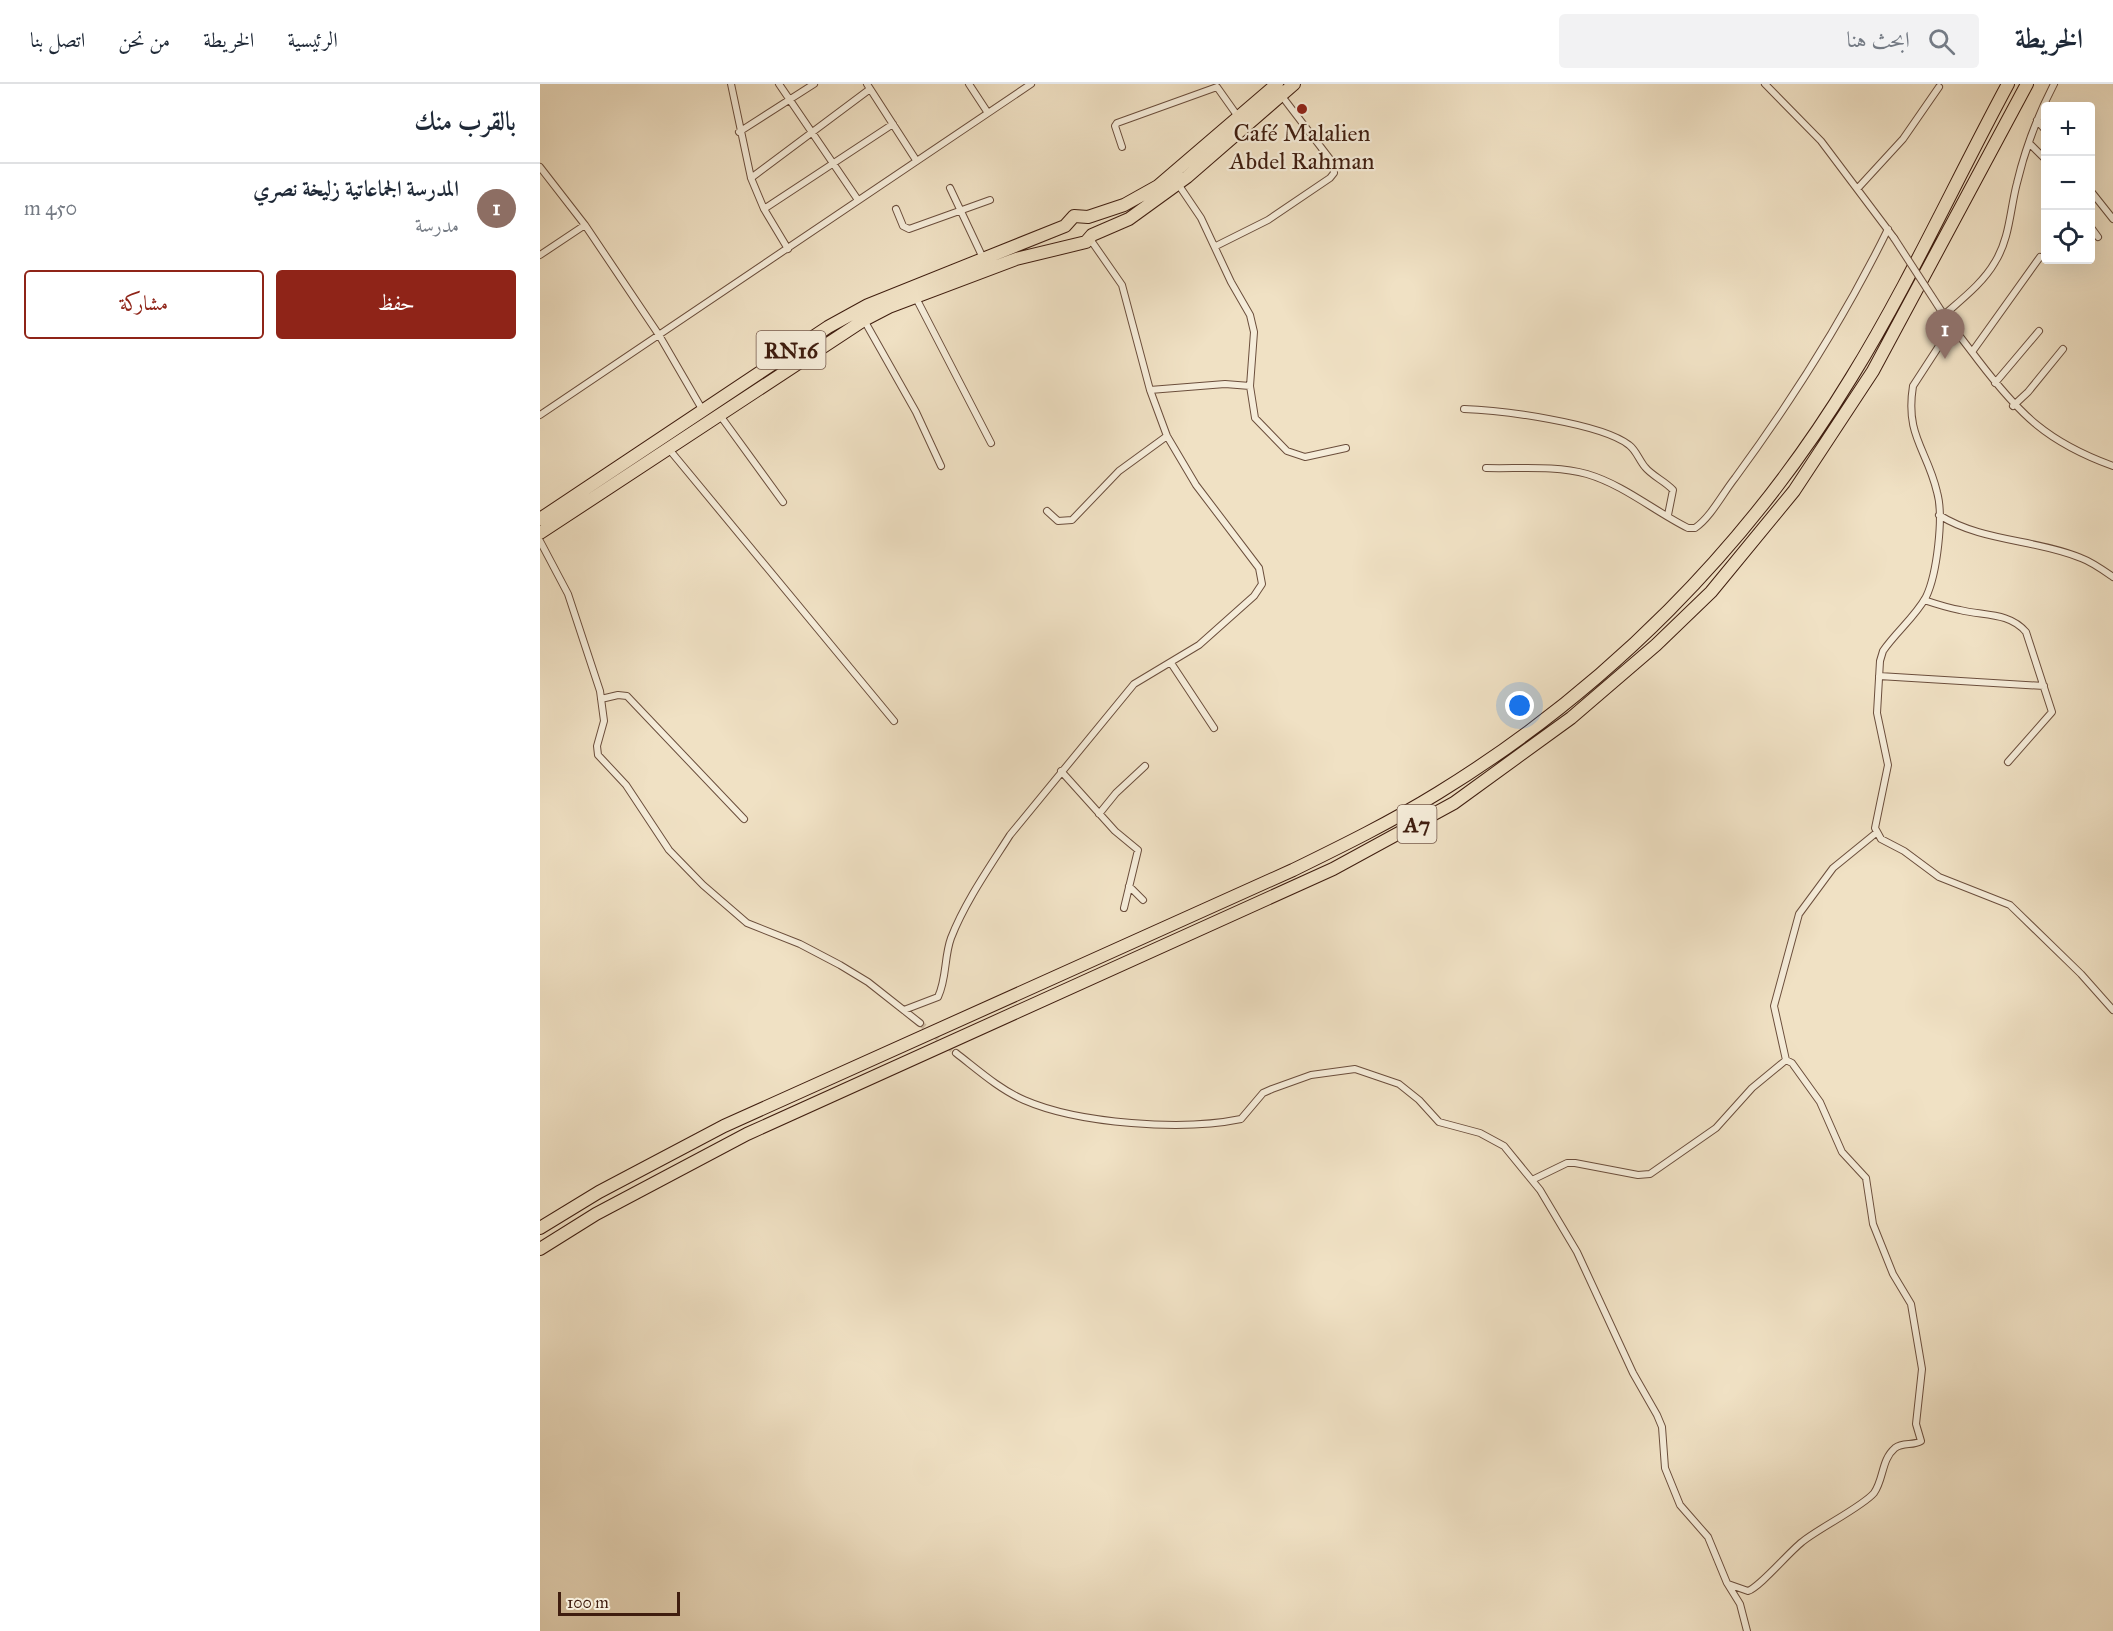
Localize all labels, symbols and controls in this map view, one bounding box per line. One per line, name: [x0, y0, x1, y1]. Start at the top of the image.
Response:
search box: [1559, 14, 1979, 68]
text: الخريطة: [2015, 21, 2083, 56]
icon: search: [1925, 25, 1958, 58]
text: ابحث هنا: [1846, 26, 1910, 53]
text: اتصل بنا: [30, 27, 85, 53]
text: من نحن: [118, 27, 170, 53]
text: الخريطة: [203, 27, 254, 53]
text: الرئيسية: [287, 27, 338, 53]
marker: Café Malalien Abdel Rahman: [1295, 102, 1309, 116]
map controls: [2041, 102, 2095, 264]
button: +: [2041, 102, 2095, 156]
text: بالقرب منك: [414, 105, 516, 137]
place label: Café Malalien Abdel Rahman: [1228, 118, 1375, 176]
button: −: [2041, 156, 2095, 210]
text: المدرسة الجماعاتية زليخة نصري: [253, 175, 459, 202]
text: 450 m: [24, 196, 77, 220]
text: 1: [493, 196, 500, 220]
button: locate: [2041, 210, 2095, 264]
text: مدرسة: [415, 213, 459, 237]
button: مشاركة: [24, 270, 264, 339]
button: حفظ: [276, 270, 516, 339]
pin: 1: [1926, 310, 1964, 359]
road number: RN16: [756, 331, 826, 369]
your location: [1505, 691, 1534, 720]
road number: A7: [1398, 805, 1436, 843]
scale bar: [558, 1589, 680, 1616]
text: 100 m: [567, 1593, 609, 1612]

